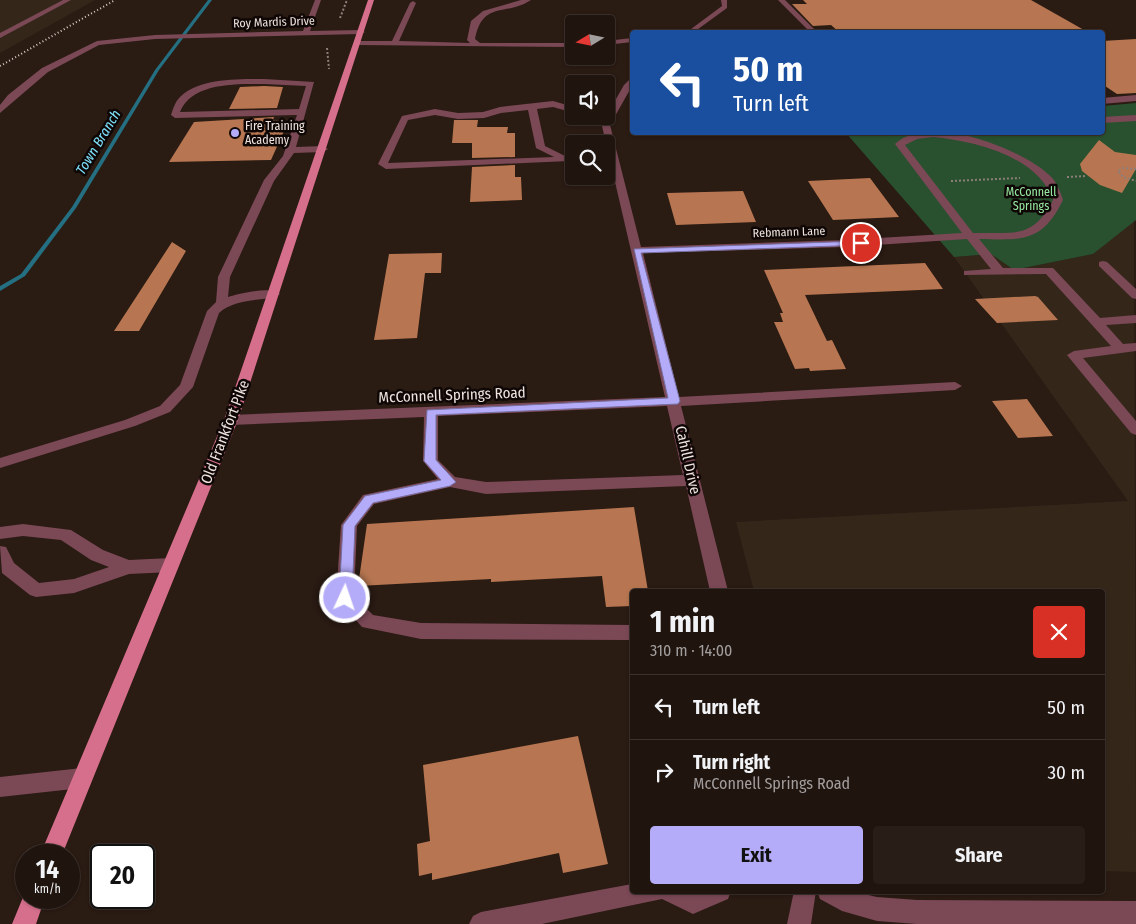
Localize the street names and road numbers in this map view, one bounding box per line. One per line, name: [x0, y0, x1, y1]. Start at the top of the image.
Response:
street label: Roy Mardis Drive: [233, 14, 315, 30]
street label: Rebmann Lane: [752, 224, 826, 240]
street label: Old Frankfort Pike: [197, 378, 253, 486]
street label: McConnell Springs Road: [378, 383, 526, 407]
street label: Cahill Drive: [671, 424, 705, 496]

